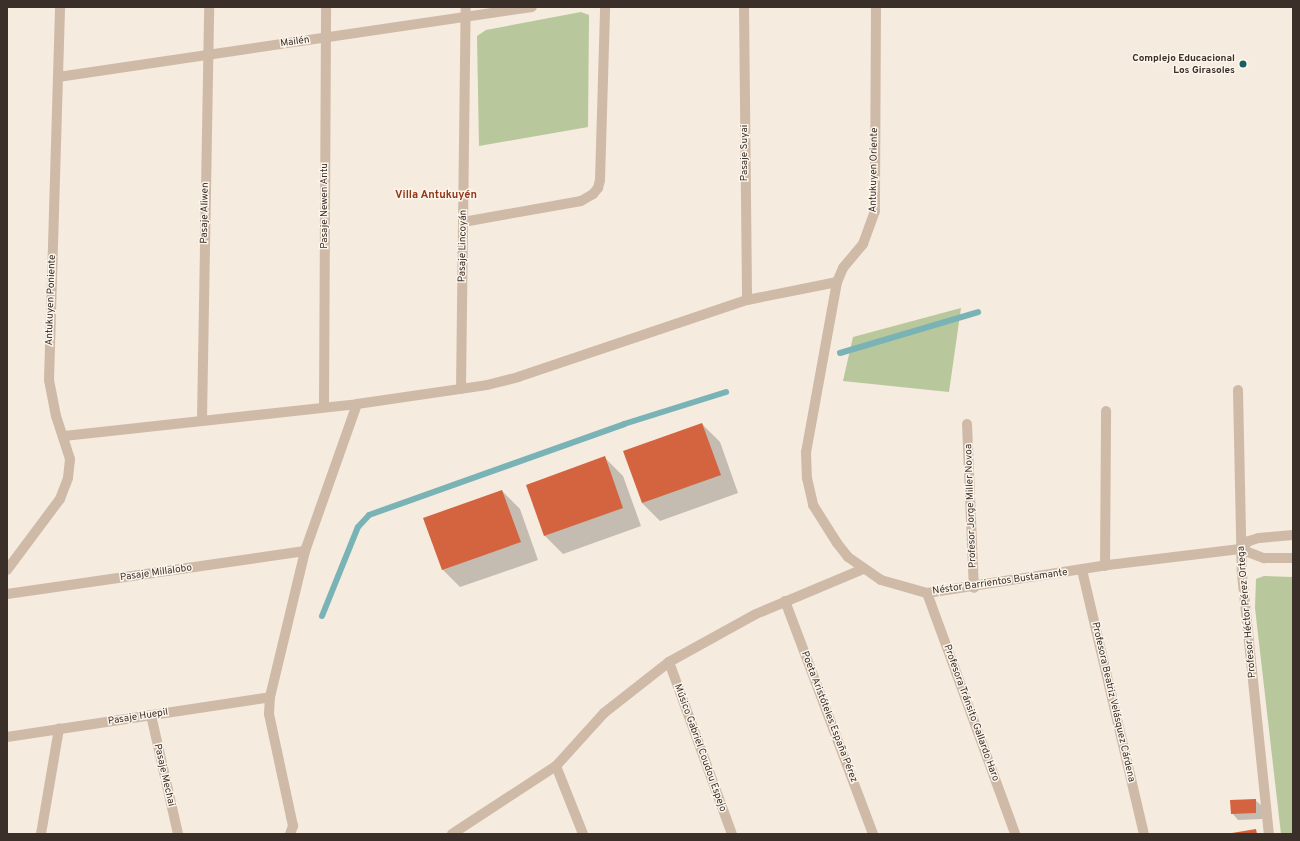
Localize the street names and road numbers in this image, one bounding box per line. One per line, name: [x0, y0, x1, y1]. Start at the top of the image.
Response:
street label: Mailén: [280, 34, 310, 50]
street label: Pasaje Suyai: [739, 125, 751, 181]
street label: Antukuyen Oriente: [867, 128, 881, 212]
street label: Pasaje Newen Antu: [319, 163, 331, 249]
street label: Pasaje Aliwen: [198, 182, 212, 244]
street label: Pasaje Lincoyán: [456, 210, 470, 282]
street label: Antukuyen Poniente: [43, 254, 59, 346]
street label: Profesor Jorge Miller Novoa: [963, 444, 979, 568]
street label: Profesor Héctor Pérez Ortega: [1235, 545, 1259, 679]
street label: Pasaje Millalobo: [119, 562, 193, 584]
street label: Néstor Barrientos Bustamante: [932, 567, 1068, 597]
street label: Profesora Beatriz Velásquez Cárdena: [1089, 621, 1137, 783]
street label: Profesora Tránsito Gallardo Haro: [941, 643, 1001, 783]
street label: Poeta Aristóteles España Pérez: [798, 649, 860, 785]
street label: Músico Gabriel Coudou Espejo: [671, 683, 729, 813]
street label: Pasaje Huepil: [107, 706, 169, 728]
street label: Pasaje Mechai: [151, 743, 177, 807]

